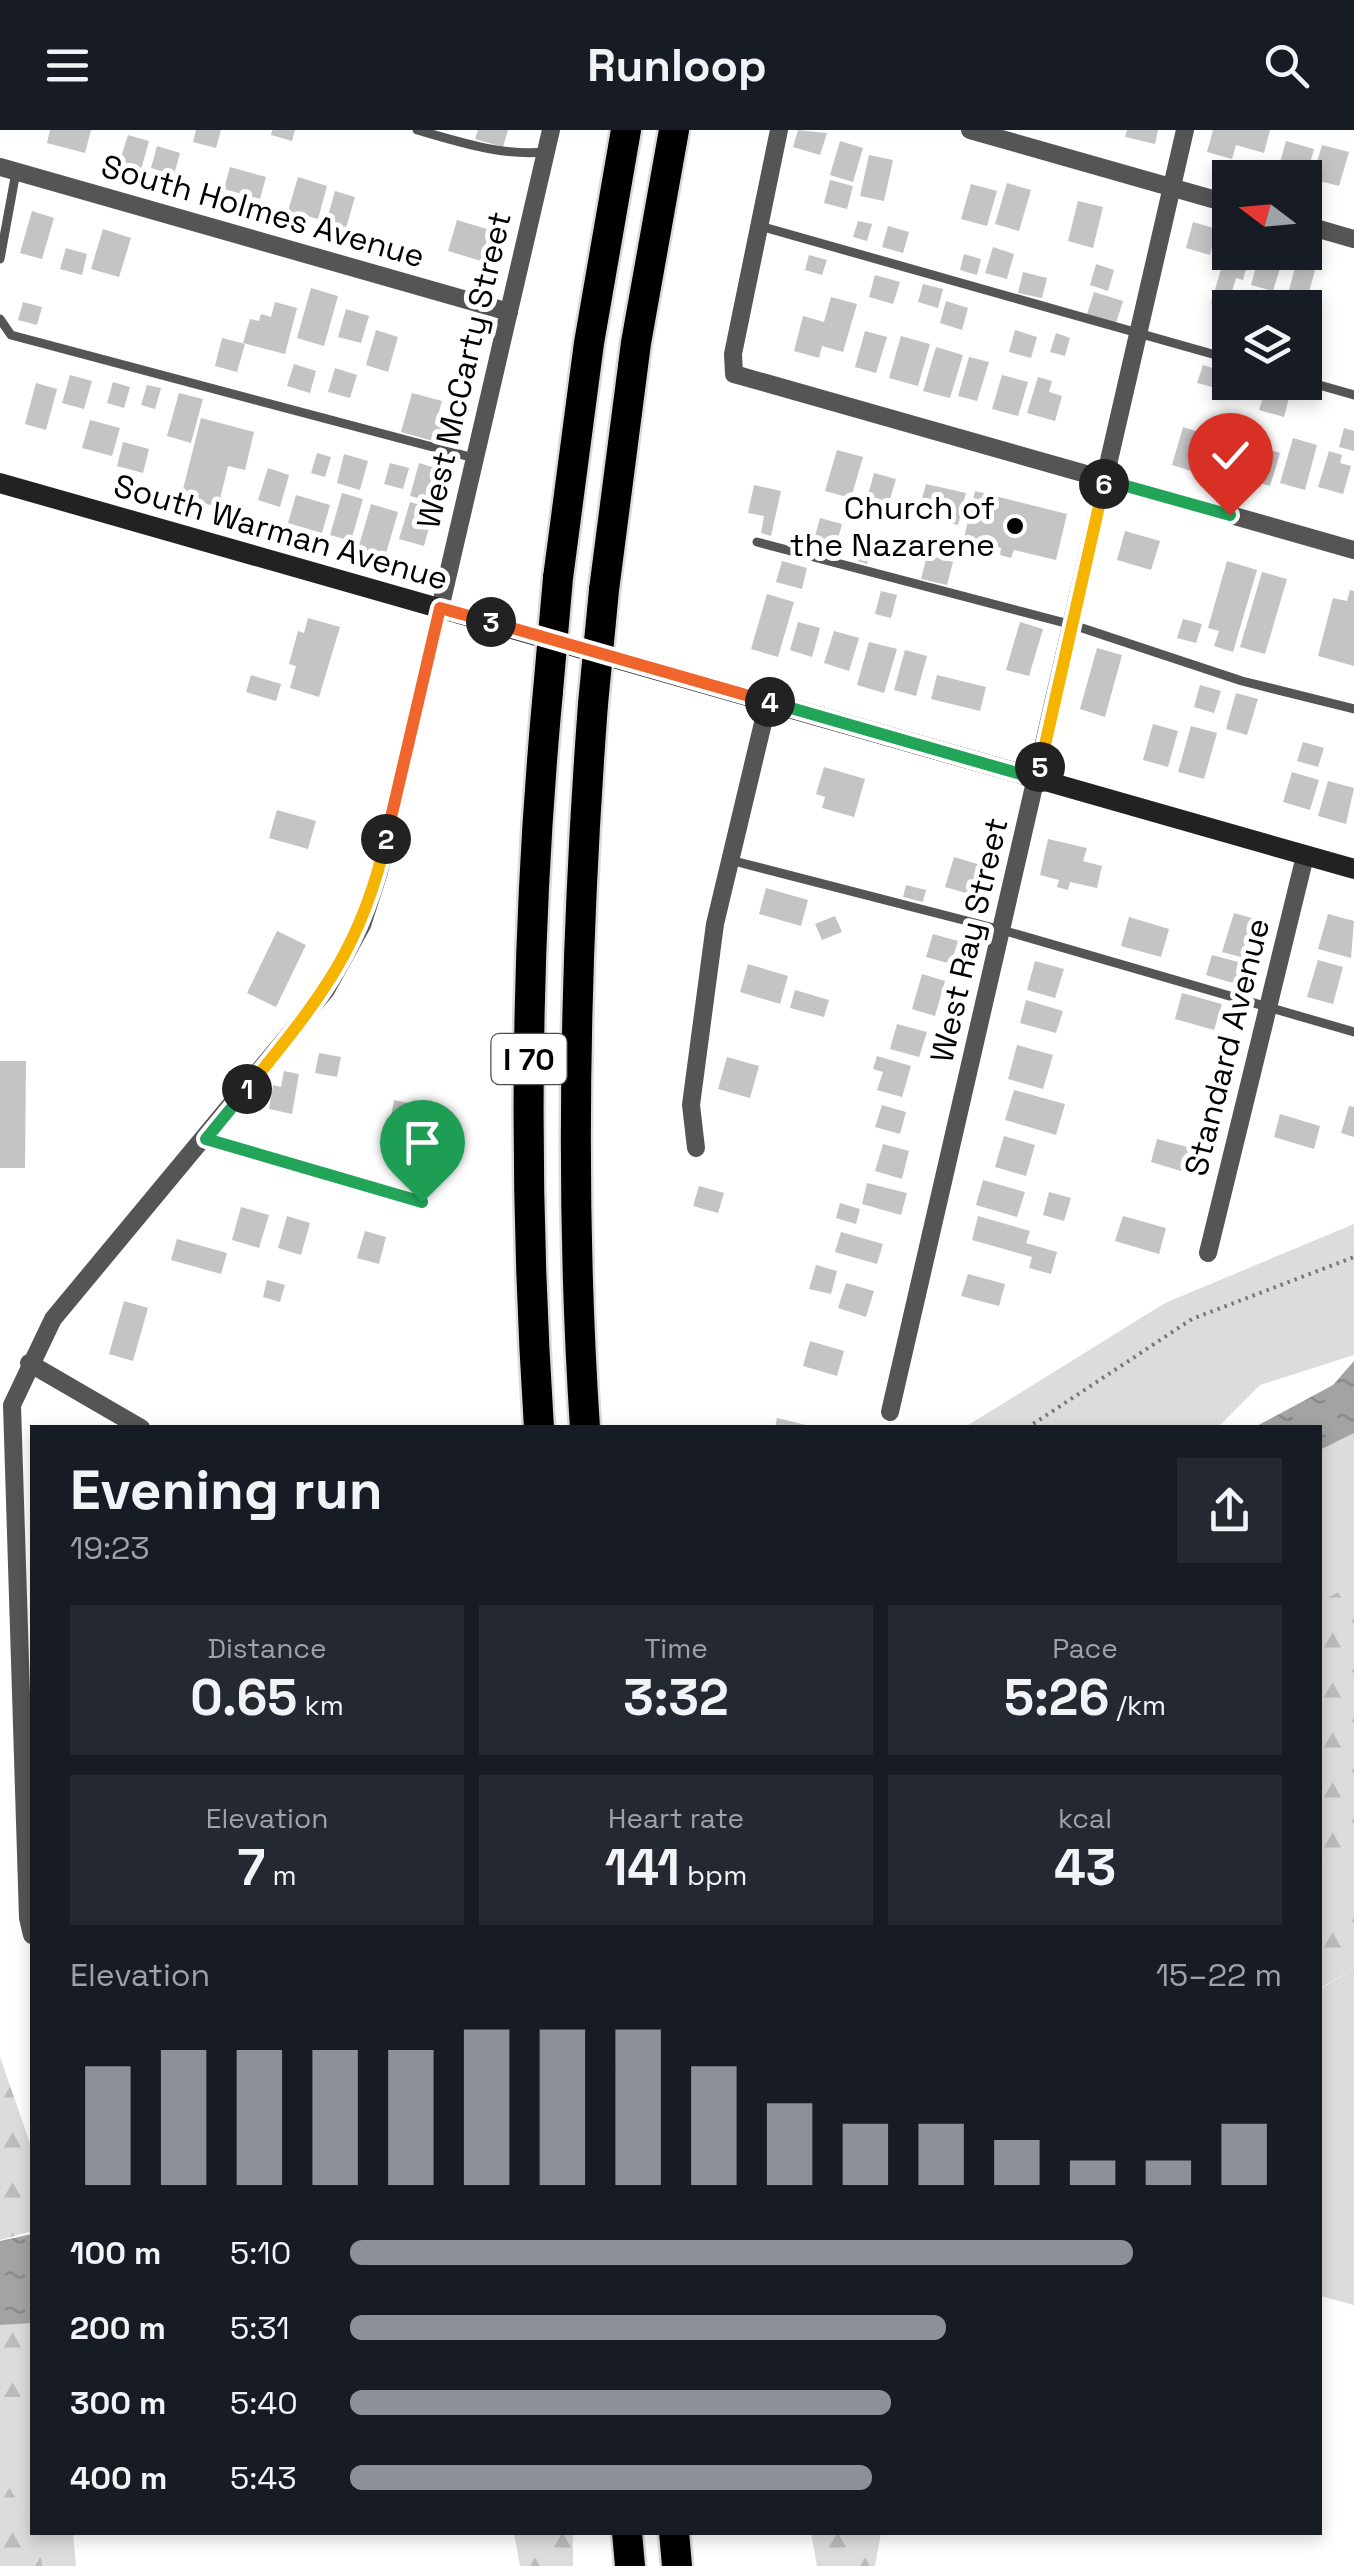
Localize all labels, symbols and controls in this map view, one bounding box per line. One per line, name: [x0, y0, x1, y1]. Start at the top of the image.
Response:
text: Runloop: [587, 37, 767, 94]
icon: menu: [40, 38, 95, 93]
icon: search: [1259, 38, 1314, 93]
street label: South Holmes Avenue: [97, 146, 429, 276]
north arrow: [1212, 160, 1322, 270]
map controls: [1212, 160, 1322, 400]
street label: West McCarty Street: [408, 208, 520, 532]
button: layers: [1212, 290, 1322, 400]
pin: [1188, 413, 1273, 516]
icon: check: [1203, 428, 1258, 483]
pin: 6: [1079, 459, 1129, 509]
street label: South Warman Avenue: [109, 465, 453, 599]
text: 6: [1095, 466, 1113, 502]
place label: Church of the Nazarene: [790, 488, 995, 565]
marker: Church of the Nazarene: [1004, 515, 1026, 537]
pin: 3: [466, 597, 516, 647]
text: 3: [482, 604, 500, 640]
pin: 4: [745, 677, 795, 727]
text: 4: [761, 684, 779, 720]
pin: 5: [1015, 742, 1065, 792]
text: 5: [1032, 749, 1048, 785]
pin: 2: [361, 814, 411, 864]
street label: West Ray Street: [921, 814, 1017, 1066]
text: 2: [378, 821, 394, 857]
street label: Standard Avenue: [1176, 914, 1278, 1180]
road number: I 70: [492, 1034, 566, 1084]
pin: 1: [222, 1064, 272, 1114]
text: 1: [241, 1071, 253, 1107]
pin: [380, 1100, 465, 1203]
icon: arrive: [395, 1115, 450, 1170]
text: Evening run: [70, 1455, 383, 1525]
button: share: [1177, 1458, 1282, 1563]
text: 19:23: [70, 1528, 150, 1568]
text: Distance: [207, 1630, 327, 1666]
text: Time: [644, 1630, 708, 1666]
text: Pace: [1052, 1630, 1118, 1666]
text: 0.65: [190, 1666, 297, 1730]
text: 3:32: [623, 1666, 729, 1730]
text: 5:26: [1004, 1666, 1109, 1730]
text: km: [297, 1687, 344, 1723]
text: /km: [1109, 1687, 1166, 1723]
text: Elevation: [206, 1800, 328, 1836]
text: Heart rate: [608, 1800, 744, 1836]
text: kcal: [1058, 1800, 1112, 1836]
text: 7: [238, 1836, 265, 1900]
text: 141: [605, 1836, 680, 1900]
text: 43: [1054, 1836, 1116, 1900]
text: m: [265, 1857, 296, 1893]
text: bpm: [680, 1857, 747, 1893]
text: Elevation: [70, 1955, 210, 1995]
text: 15–22 m: [1156, 1955, 1282, 1995]
text: 100 m: [70, 2233, 161, 2273]
text: 5:10: [230, 2233, 291, 2273]
text: 200 m: [70, 2308, 166, 2348]
text: 5:31: [230, 2308, 290, 2348]
text: 300 m: [70, 2383, 166, 2423]
text: 5:40: [230, 2383, 298, 2423]
text: 400 m: [70, 2458, 167, 2498]
text: 5:43: [230, 2458, 297, 2498]

